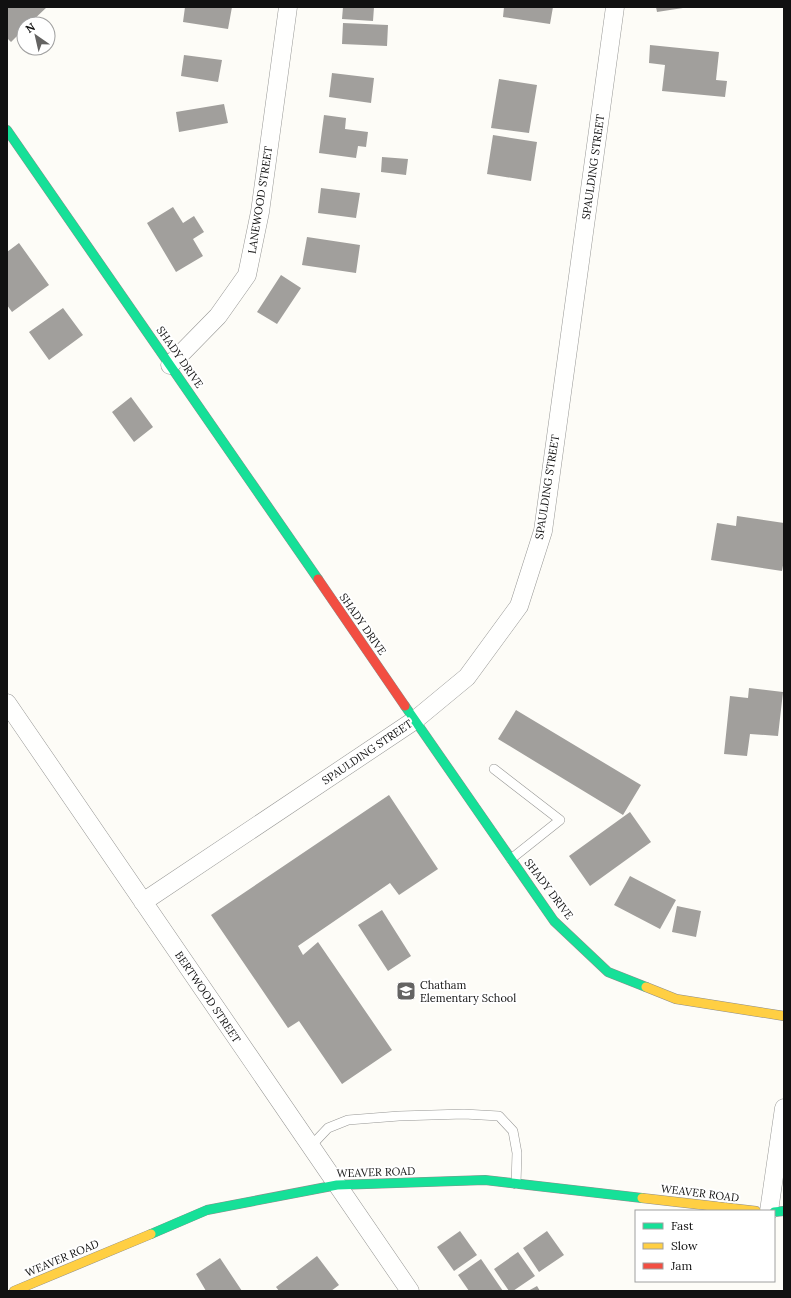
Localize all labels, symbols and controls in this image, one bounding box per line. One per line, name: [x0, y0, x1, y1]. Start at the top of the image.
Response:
north arrow: [16, 16, 56, 56]
text: N: [23, 19, 38, 36]
street label: SPAULDING STREET: [579, 113, 607, 221]
street label: LANEWOOD STREET: [245, 145, 275, 255]
street label: SHADY DRIVE: [154, 323, 207, 391]
street label: SPAULDING STREET: [532, 434, 562, 540]
street label: SHADY DRIVE: [337, 590, 390, 658]
street label: SPAULDING STREET: [319, 717, 415, 787]
street label: SHADY DRIVE: [522, 856, 576, 922]
street label: BERTWOOD STREET: [172, 948, 244, 1046]
place label: Chatham Elementary School: [420, 978, 516, 1005]
school or university icon: Chatham Elementary School: [395, 980, 417, 1002]
street label: WEAVER ROAD: [336, 1164, 416, 1180]
street label: WEAVER ROAD: [660, 1181, 740, 1205]
legend: [635, 1210, 775, 1282]
text: Fast: [671, 1218, 694, 1233]
street label: WEAVER ROAD: [23, 1236, 101, 1280]
text: Slow: [671, 1238, 698, 1253]
text: Jam: [670, 1258, 692, 1273]

